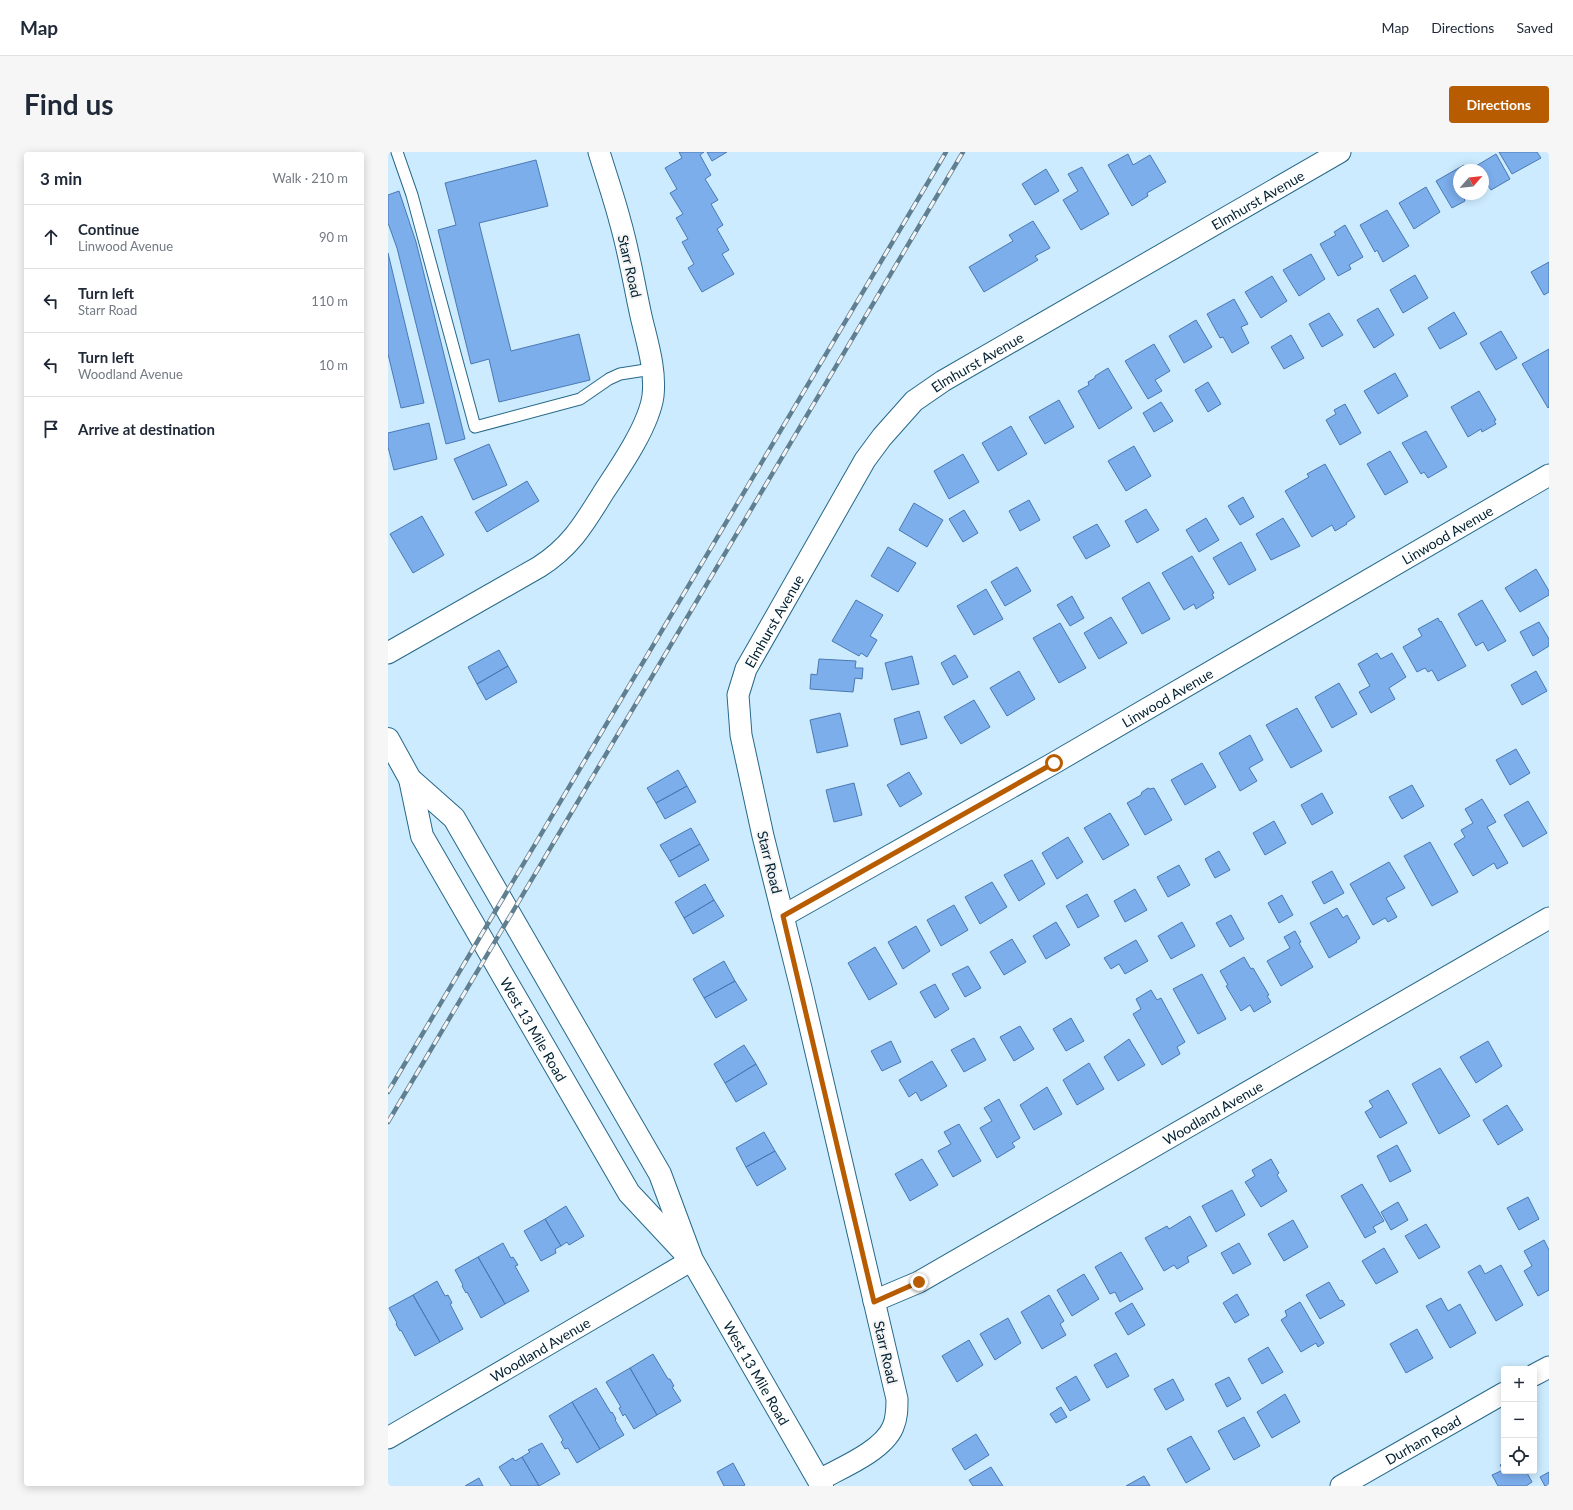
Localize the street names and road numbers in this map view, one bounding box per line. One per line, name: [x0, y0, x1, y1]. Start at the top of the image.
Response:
street label: Elmhurst Avenue: [1208, 166, 1307, 233]
street label: Starr Road: [615, 233, 645, 299]
street label: Elmhurst Avenue: [927, 328, 1026, 395]
street label: Linwood Avenue: [1399, 501, 1496, 567]
street label: Elmhurst Avenue: [740, 571, 807, 670]
street label: Linwood Avenue: [1118, 664, 1216, 730]
street label: Starr Road: [754, 829, 786, 895]
street label: West 13 Mile Road: [497, 974, 571, 1084]
street label: Woodland Avenue: [1160, 1077, 1266, 1148]
street label: Woodland Avenue: [487, 1313, 593, 1385]
street label: West 13 Mile Road: [720, 1318, 794, 1428]
street label: Starr Road: [871, 1319, 901, 1385]
street label: Durham Road: [1382, 1411, 1464, 1468]

